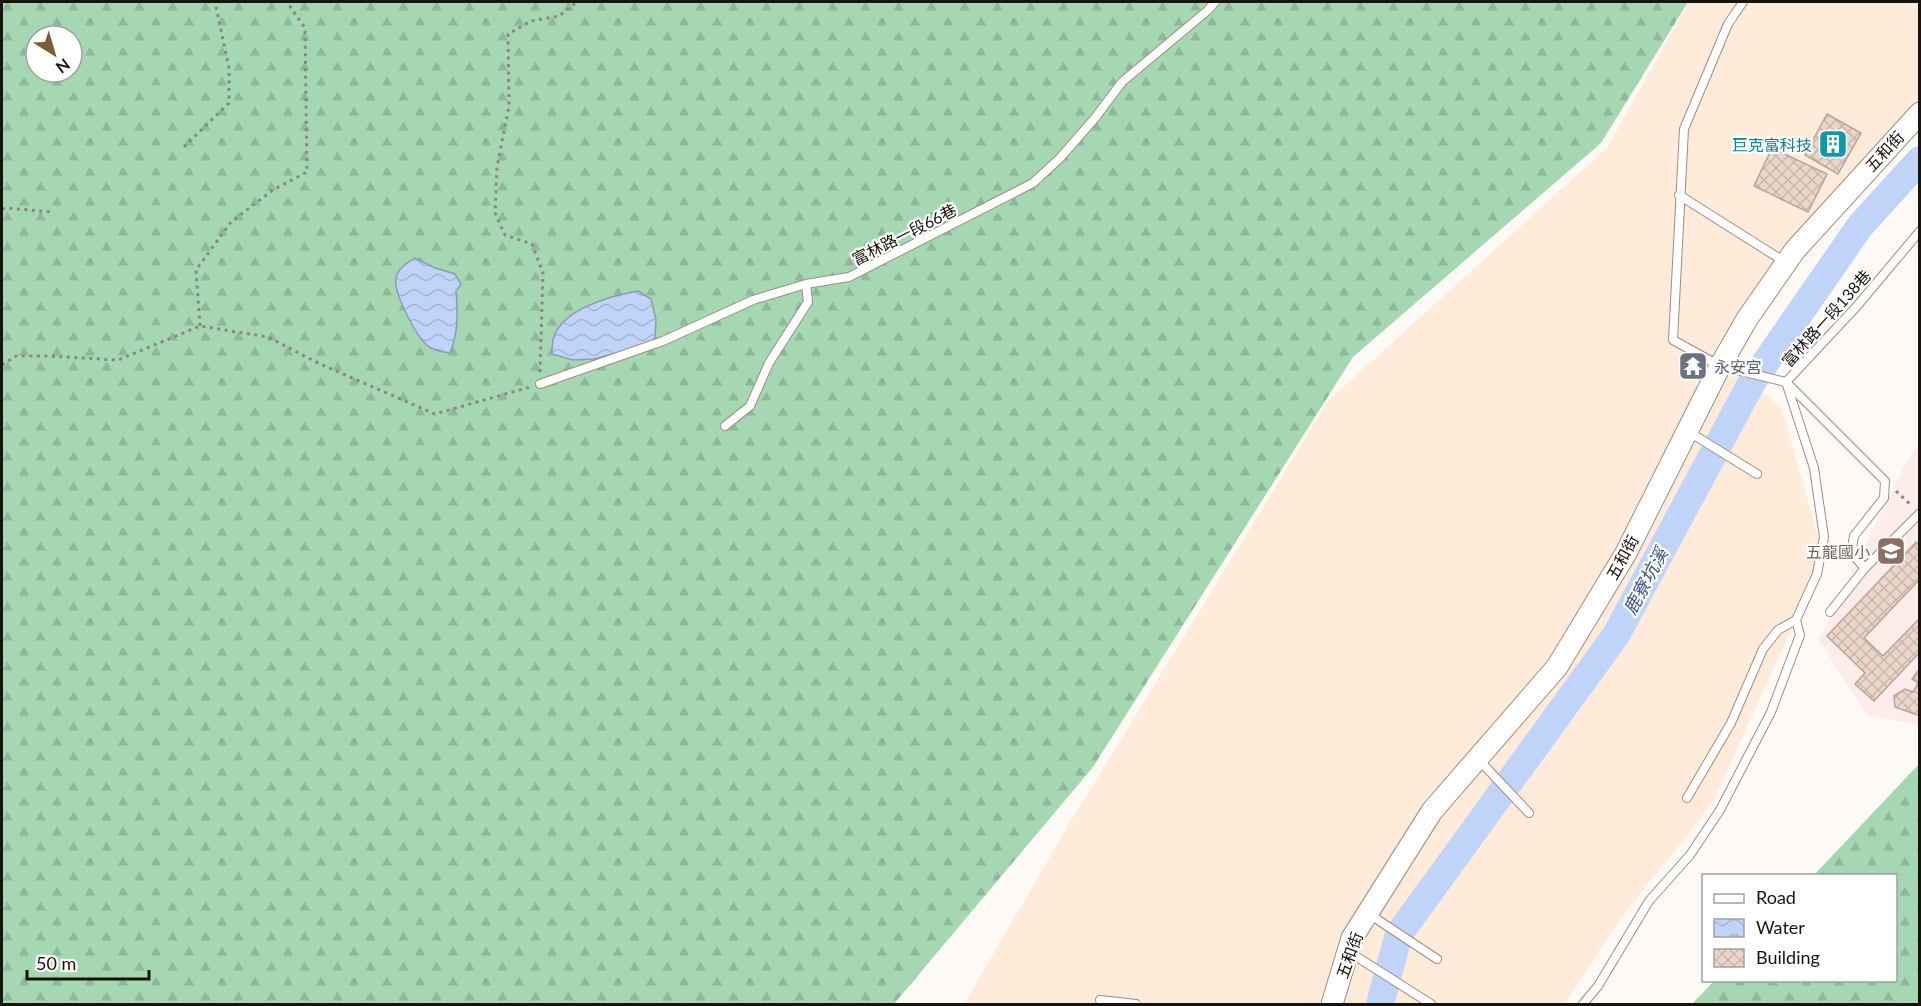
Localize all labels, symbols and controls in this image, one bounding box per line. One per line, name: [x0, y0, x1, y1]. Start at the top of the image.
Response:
north arrow: [24, 24, 84, 84]
text: N: [53, 55, 74, 78]
street label: 五和街: [1861, 127, 1907, 175]
building icon: 巨克富科技: [1817, 128, 1849, 160]
place label: 巨克富科技: [1732, 135, 1812, 154]
street label: 富林路一段66巷: [849, 200, 959, 268]
street label: 富林路一段138巷: [1778, 266, 1874, 370]
temple icon: 永安宮: [1677, 350, 1709, 382]
place label: 永安宮: [1714, 357, 1762, 376]
street label: 五和街: [1602, 531, 1642, 583]
school or university icon: 五龍國小: [1875, 535, 1907, 567]
water label: 鹿寮坑溪: [1618, 541, 1673, 618]
place label: 五龍國小: [1806, 542, 1870, 561]
legend: [1702, 874, 1897, 982]
text: Road: [1756, 886, 1796, 908]
text: Water: [1756, 916, 1805, 938]
street label: 五和街: [1332, 929, 1366, 981]
scale bar: [27, 943, 148, 981]
text: Building: [1756, 946, 1820, 968]
text: 50 m: [36, 952, 76, 974]

